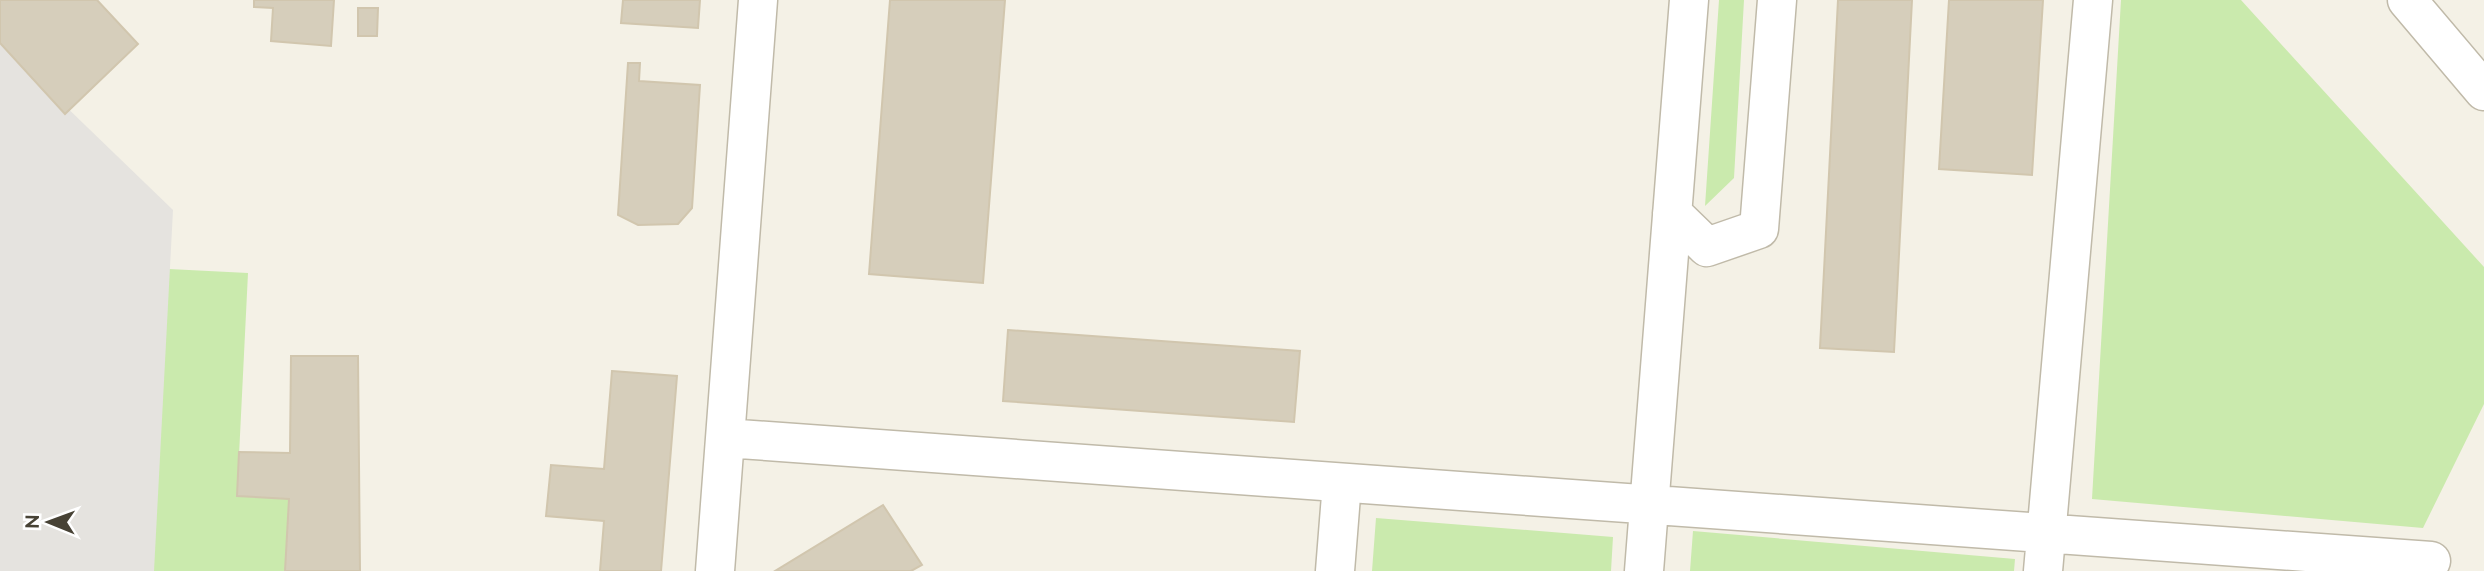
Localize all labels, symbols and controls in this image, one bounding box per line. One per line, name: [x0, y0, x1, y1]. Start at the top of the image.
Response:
north arrow: [14, 487, 84, 557]
text: N: [21, 514, 43, 529]

